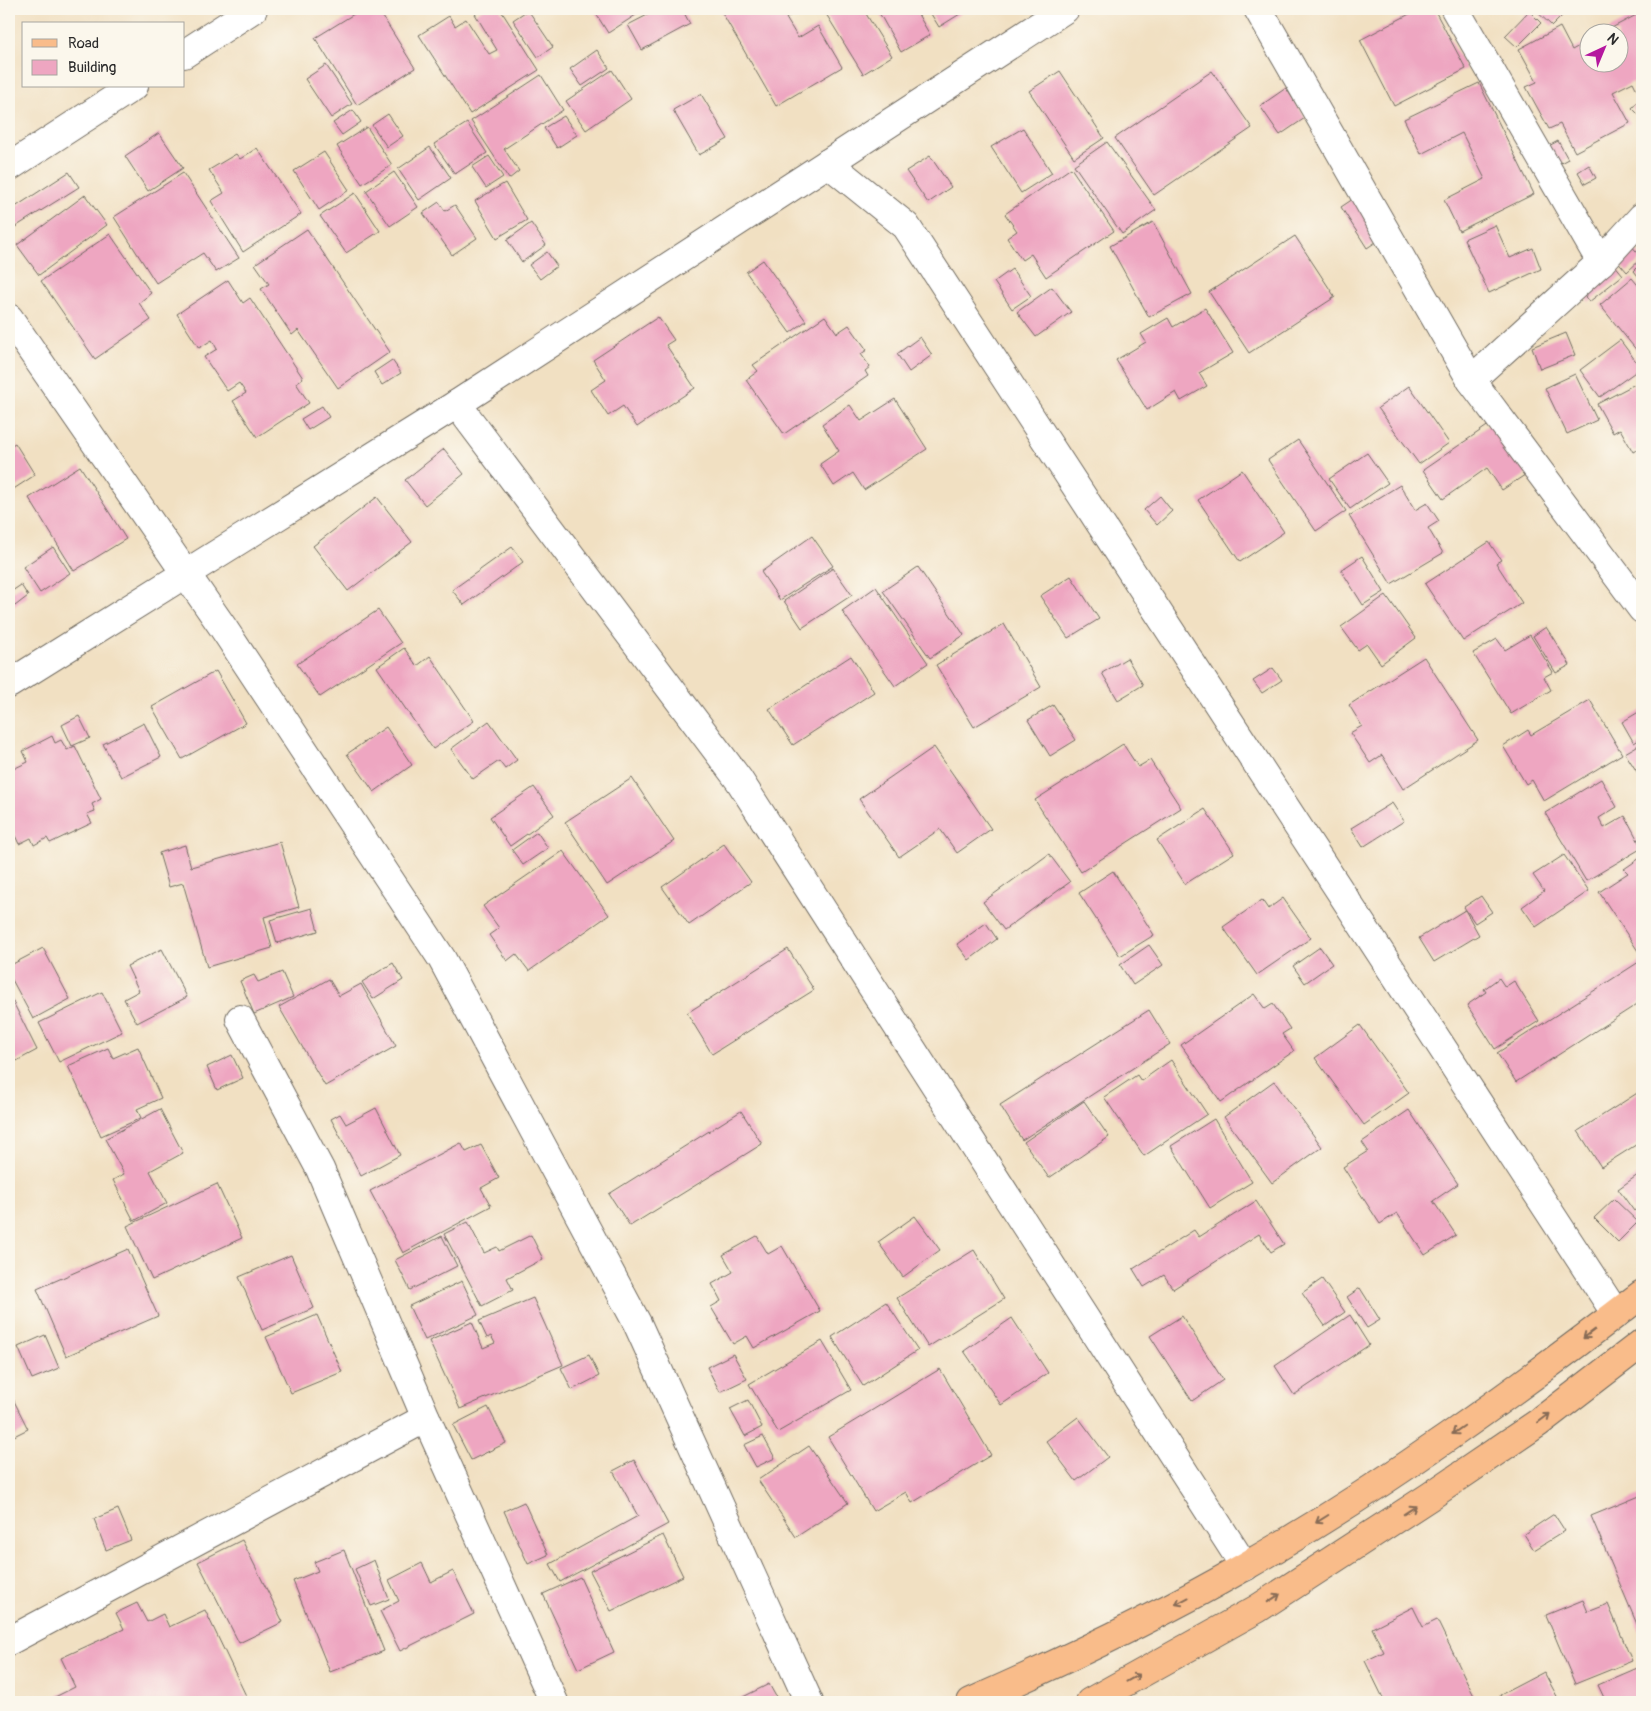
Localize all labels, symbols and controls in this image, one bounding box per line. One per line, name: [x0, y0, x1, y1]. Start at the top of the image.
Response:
legend: [22, 22, 185, 88]
north arrow: [1578, 22, 1628, 72]
text: N: [1603, 30, 1622, 48]
text: Road: [68, 34, 99, 53]
text: Building: [68, 58, 116, 77]
one-way arrow: [1582, 1329, 1596, 1339]
one-way arrow: [1537, 1413, 1551, 1423]
one-way arrow: [1452, 1425, 1466, 1435]
one-way arrow: [1403, 1504, 1417, 1514]
one-way arrow: [1316, 1514, 1330, 1524]
one-way arrow: [1267, 1593, 1281, 1603]
one-way arrow: [1175, 1596, 1190, 1606]
one-way arrow: [1125, 1673, 1139, 1683]

